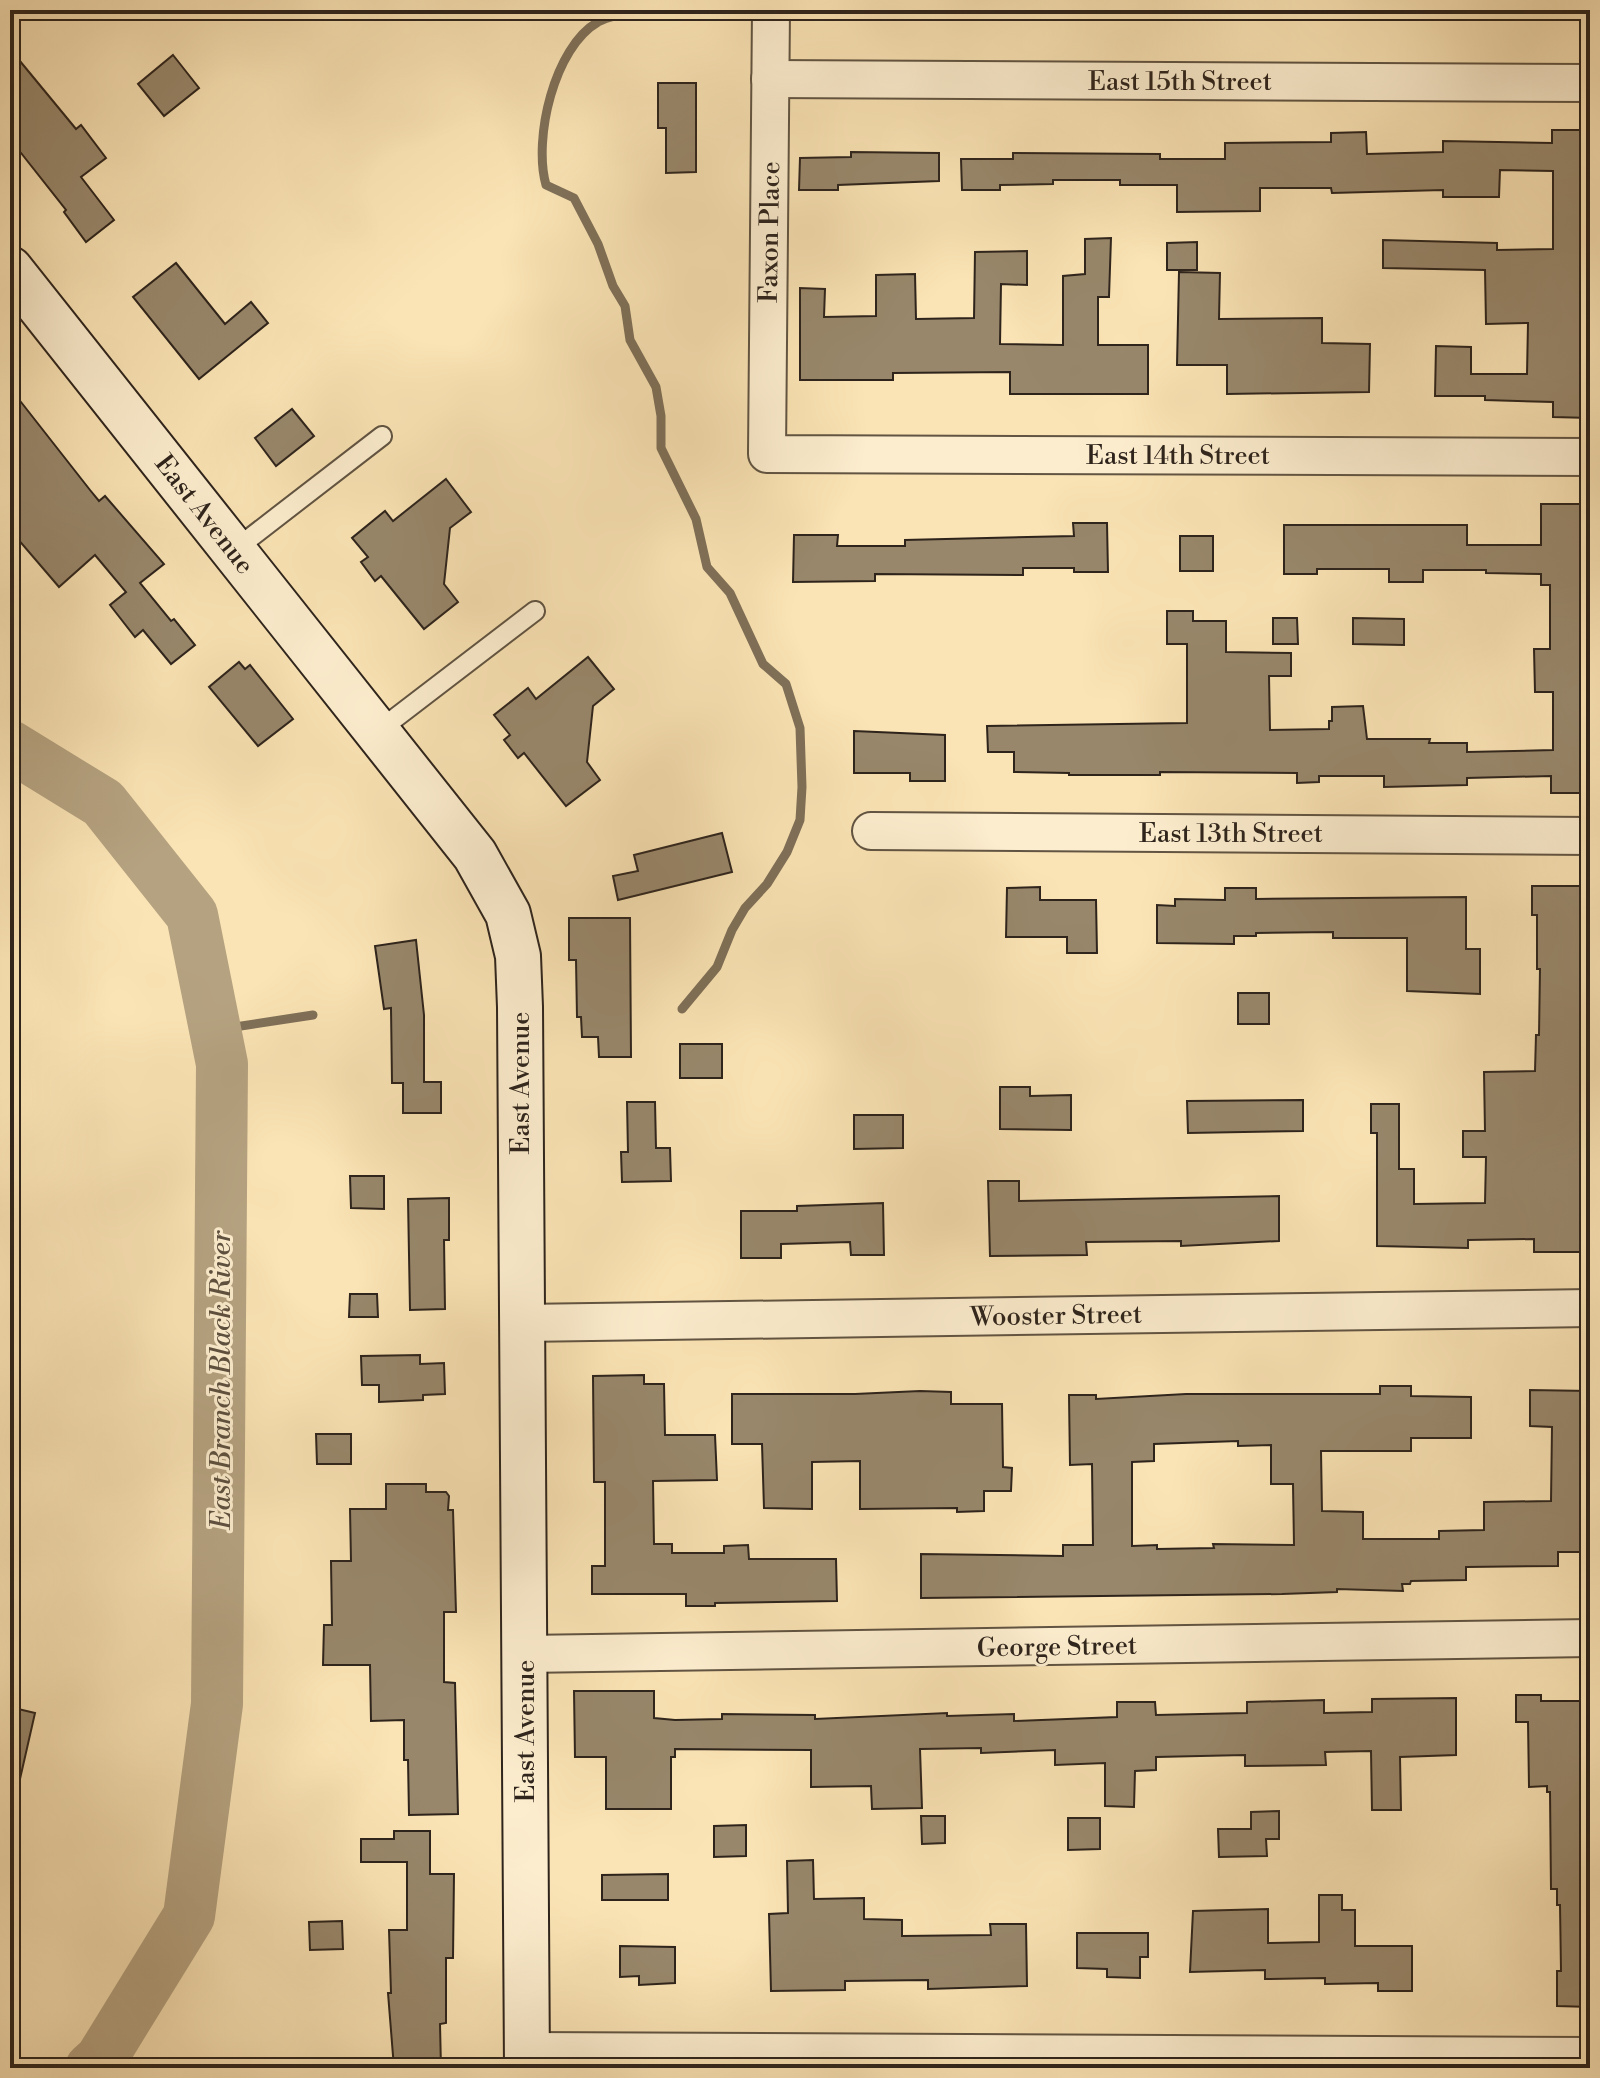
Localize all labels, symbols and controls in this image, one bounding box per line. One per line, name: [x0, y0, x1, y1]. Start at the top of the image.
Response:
street label: East 15th Street: [1088, 66, 1272, 98]
street label: Faxon Place: [753, 161, 787, 303]
street label: East 14th Street: [1086, 440, 1270, 472]
street label: East Avenue: [148, 448, 261, 581]
street label: East 13th Street: [1139, 818, 1323, 850]
street label: East Avenue: [505, 1012, 537, 1154]
water label: East Branch Black River: [204, 1230, 239, 1531]
street label: Wooster Street: [969, 1299, 1142, 1334]
street label: George Street: [977, 1630, 1137, 1664]
street label: East Avenue: [510, 1660, 542, 1802]

